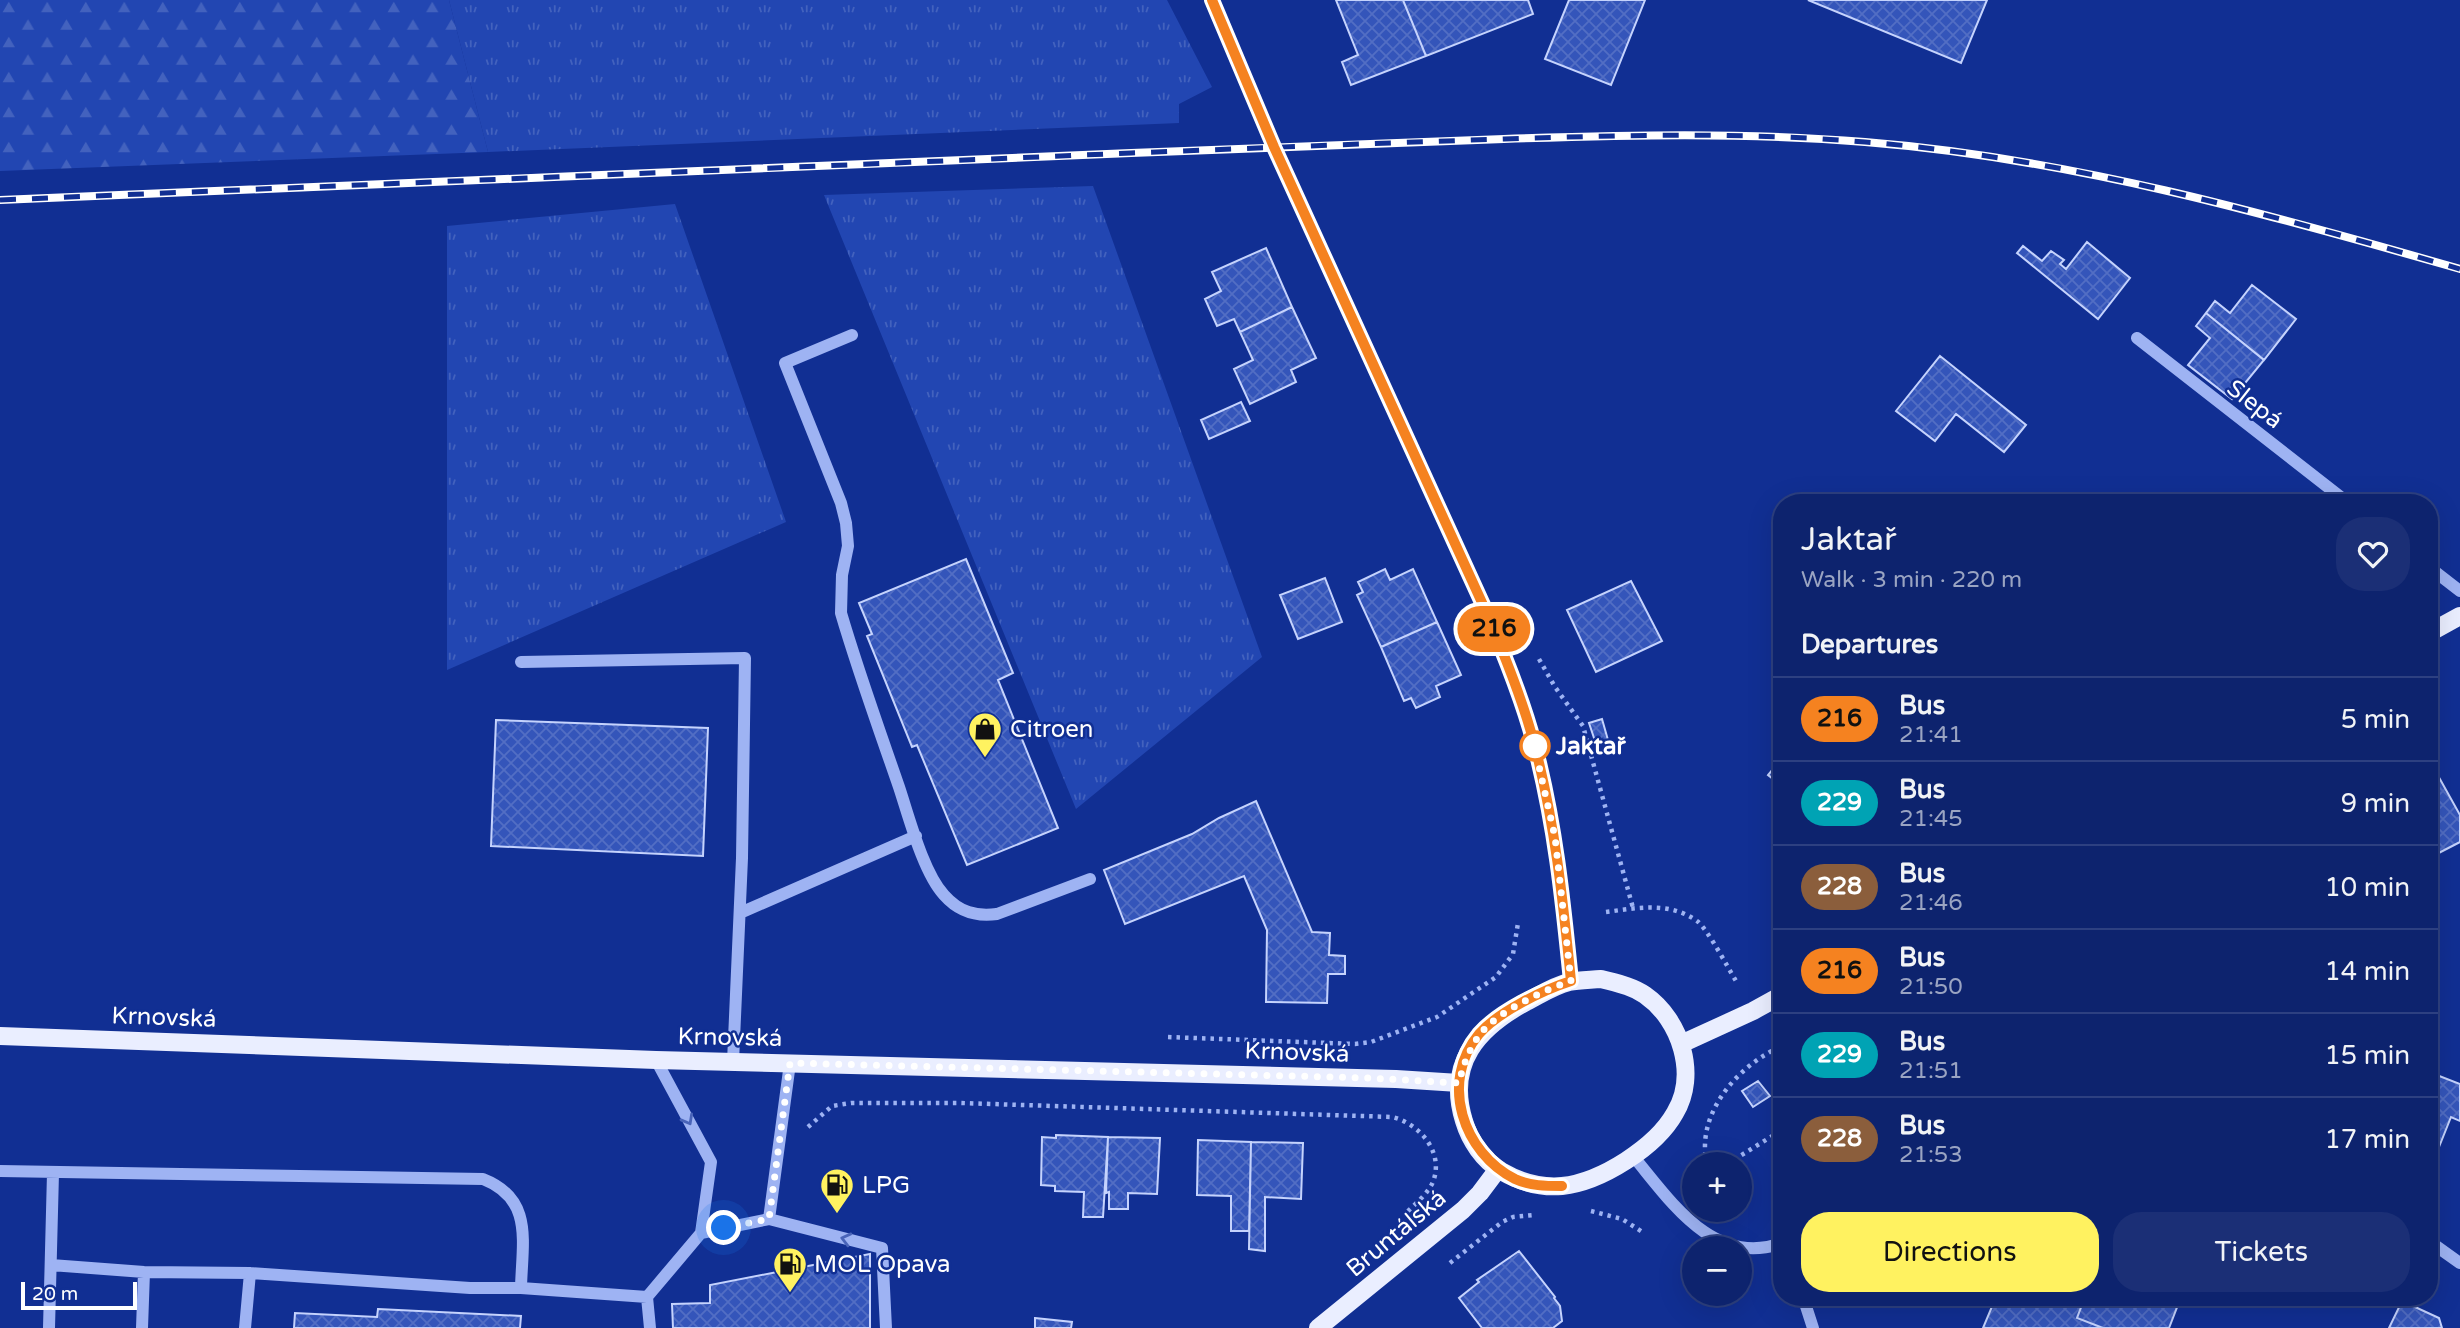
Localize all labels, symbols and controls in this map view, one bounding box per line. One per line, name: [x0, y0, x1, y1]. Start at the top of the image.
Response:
street label: Slepá: [2221, 374, 2288, 435]
button: heart: [2336, 517, 2410, 591]
text: Jaktař: [1801, 520, 1897, 559]
text: Walk · 3 min · 220 m: [1801, 566, 2022, 594]
line badge: 216: [1454, 606, 1534, 652]
text: 216: [1471, 614, 1517, 643]
text: Departures: [1801, 629, 1938, 660]
text: Bus: [1899, 690, 1945, 721]
text: 216: [1817, 704, 1862, 733]
text: 5 min: [2341, 704, 2410, 735]
shop icon: Citroen: [966, 710, 1004, 759]
place label: Citroen: [1010, 715, 1093, 744]
text: 21:41: [1899, 721, 1963, 749]
marker: Jaktař: [1520, 731, 1550, 761]
place label: Jaktař: [1555, 732, 1626, 761]
text: Bus: [1899, 774, 1945, 805]
text: 229: [1817, 788, 1862, 817]
text: 9 min: [2341, 788, 2410, 819]
text: 21:45: [1899, 805, 1963, 833]
text: Bus: [1899, 858, 1945, 889]
text: 228: [1817, 872, 1862, 901]
text: 10 min: [2324, 872, 2410, 903]
text: 21:46: [1899, 889, 1963, 917]
text: Bus: [1899, 942, 1945, 973]
text: 216: [1817, 956, 1862, 985]
text: 14 min: [2324, 956, 2410, 987]
text: 21:50: [1899, 973, 1963, 1001]
street label: Krnovská: [111, 1001, 217, 1034]
street label: Krnovská: [677, 1022, 783, 1053]
text: Bus: [1899, 1026, 1945, 1057]
street label: Krnovská: [1244, 1036, 1350, 1069]
text: 229: [1817, 1040, 1862, 1069]
text: 15 min: [2324, 1040, 2410, 1071]
text: 21:51: [1899, 1057, 1963, 1085]
text: Bus: [1899, 1110, 1945, 1141]
one-way arrow: [680, 1113, 693, 1125]
text: 228: [1817, 1124, 1862, 1153]
text: 17 min: [2324, 1124, 2410, 1155]
text: 21:53: [1899, 1141, 1963, 1169]
map controls: [1682, 1152, 1752, 1306]
button: +: [1682, 1152, 1752, 1222]
fuel station icon: LPG: [818, 1166, 856, 1215]
place label: LPG: [862, 1171, 910, 1200]
street label: Bruntálská: [1341, 1183, 1452, 1283]
your location: [706, 1210, 741, 1245]
button: Directions: [1801, 1212, 2099, 1292]
button: Tickets: [2113, 1212, 2410, 1292]
one-way arrow: [840, 1233, 852, 1247]
button: −: [1682, 1236, 1752, 1306]
fuel station icon: MOL Opava: [771, 1245, 809, 1294]
place label: MOL Opava: [814, 1250, 951, 1279]
scale bar: [21, 1279, 136, 1311]
text: 20 m: [32, 1283, 78, 1305]

